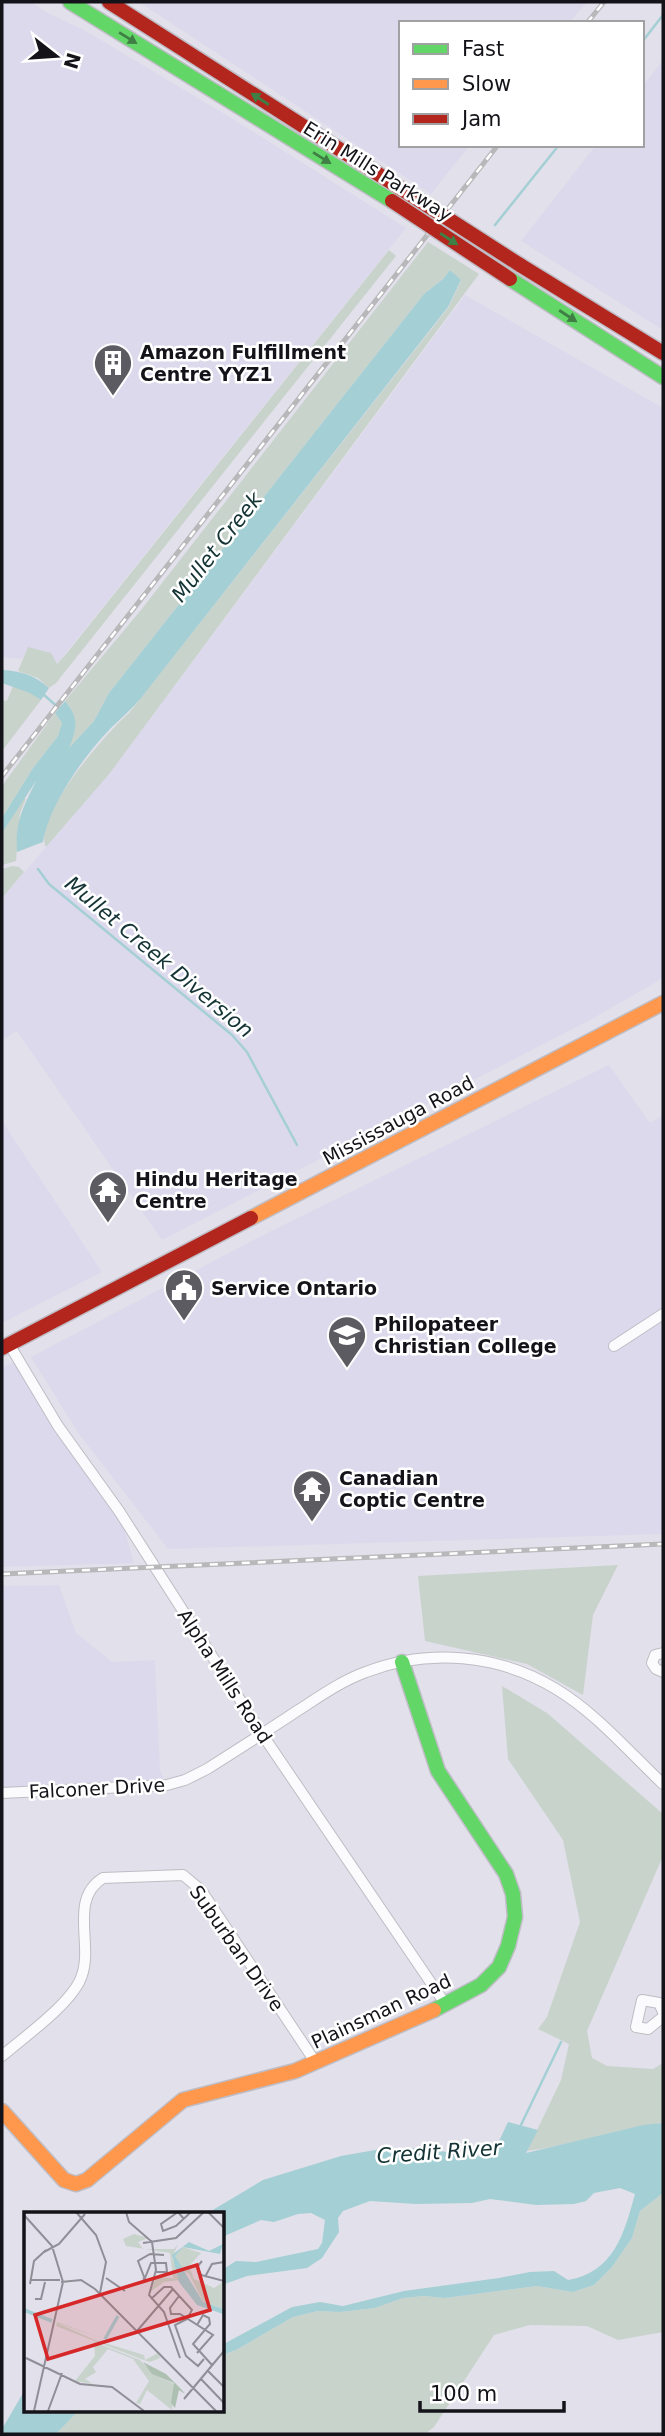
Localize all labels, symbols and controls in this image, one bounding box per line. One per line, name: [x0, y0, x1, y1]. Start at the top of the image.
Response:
north arrow: [21, 21, 91, 91]
legend: [399, 21, 644, 147]
one-way arrow: [119, 31, 138, 44]
text: Fast: [462, 37, 504, 61]
text: N: [59, 50, 85, 72]
text: Slow: [462, 72, 511, 96]
one-way arrow: [251, 92, 270, 105]
text: Jam: [460, 107, 502, 131]
street label: Erin Mills Parkway: [300, 116, 456, 226]
one-way arrow: [312, 151, 331, 164]
one-way arrow: [440, 232, 458, 246]
one-way arrow: [558, 310, 577, 323]
place label: Amazon Fulfillment Centre YYZ1: [140, 341, 346, 385]
building icon: Amazon Fulfillment Centre YYZ1: [92, 342, 134, 397]
water label: Mullet Creek: [167, 487, 268, 606]
water label: Mullet Creek Diversion: [60, 871, 258, 1043]
street label: Mississauga Road: [319, 1071, 477, 1169]
place label: Hindu Heritage Centre: [135, 1168, 298, 1212]
temple icon: Hindu Heritage Centre: [87, 1169, 129, 1224]
public building icon: Service Ontario: [163, 1267, 205, 1322]
place label: Service Ontario: [211, 1277, 377, 1299]
place label: Philopateer Christian College: [374, 1313, 557, 1357]
school or university icon: Philopateer Christian College: [326, 1314, 368, 1369]
place label: Canadian Coptic Centre: [339, 1467, 485, 1511]
temple icon: Canadian Coptic Centre: [291, 1468, 333, 1523]
street label: Alpha Mills Road: [173, 1605, 277, 1747]
street label: Falconer Drive: [28, 1773, 166, 1803]
street label: Suburban Drive: [185, 1881, 289, 2015]
street label: Plainsman Road: [308, 1969, 454, 2053]
water label: Credit River: [376, 2136, 503, 2168]
inset map: [24, 2212, 224, 2412]
scale bar: [420, 2370, 564, 2414]
text: 100 m: [430, 2382, 497, 2406]

